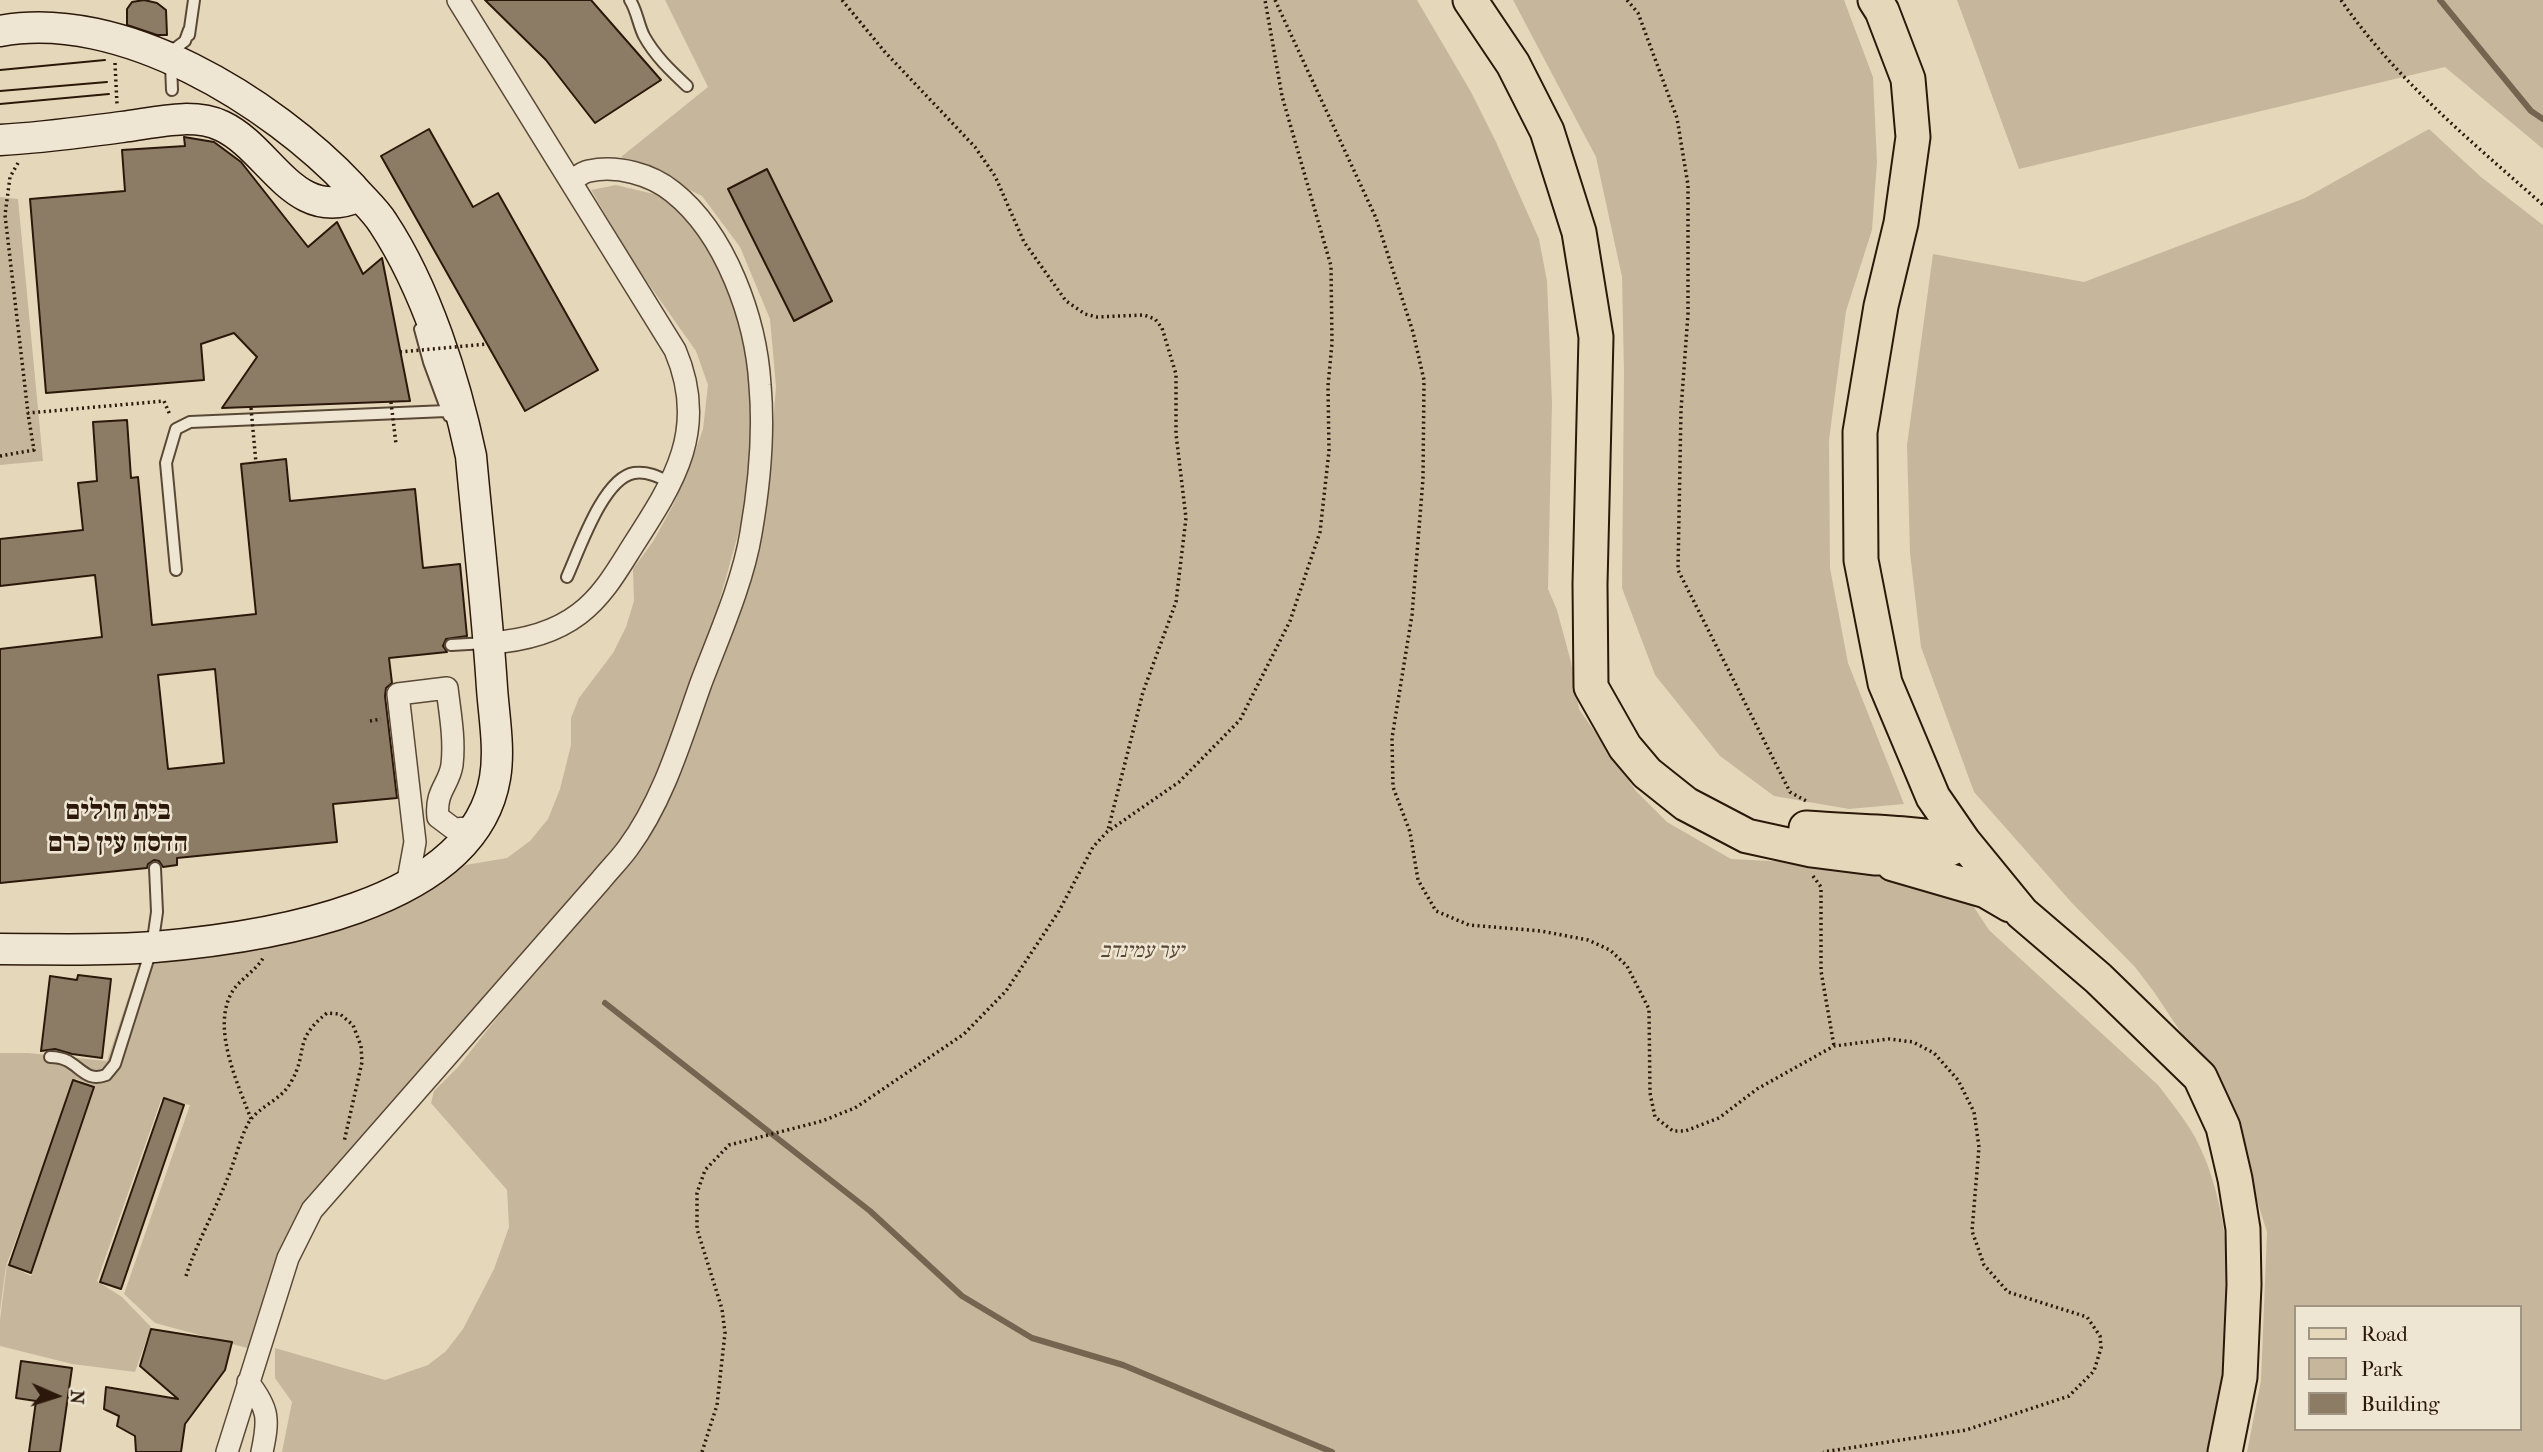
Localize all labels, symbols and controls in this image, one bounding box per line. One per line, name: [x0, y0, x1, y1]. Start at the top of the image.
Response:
district label: בית חולים הדסה עין כרם: [48, 795, 188, 861]
park label: יער עמינדב: [1100, 939, 1184, 965]
legend: [2294, 1305, 2522, 1431]
text: Road: [2361, 1322, 2408, 1346]
text: Park: [2361, 1357, 2403, 1381]
north arrow: [21, 1361, 91, 1431]
text: N: [66, 1389, 88, 1405]
text: Building: [2361, 1392, 2439, 1416]

